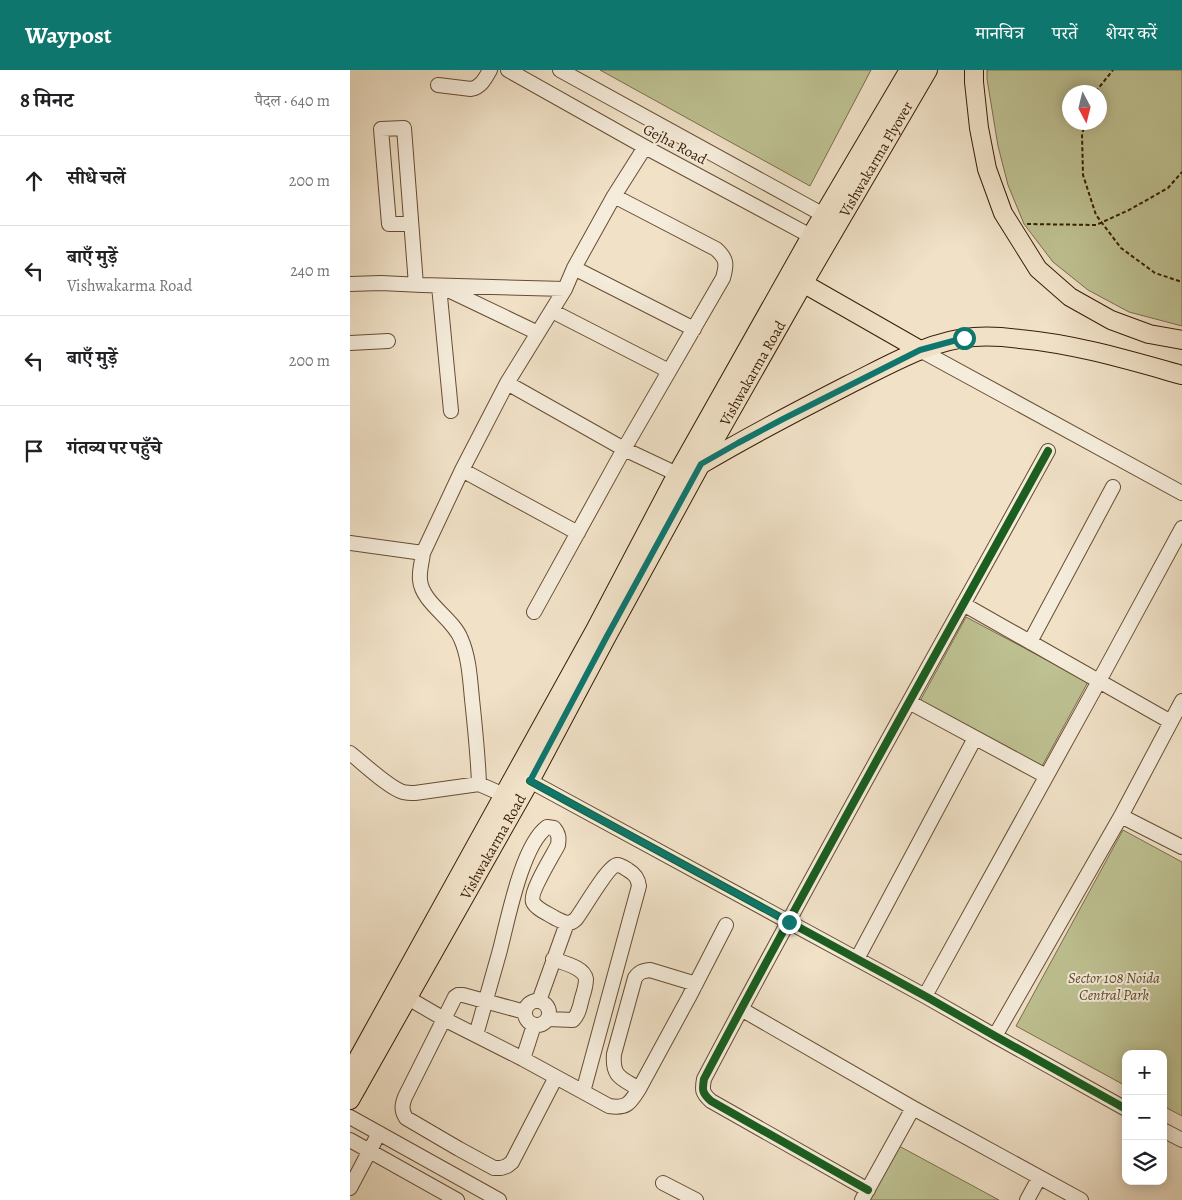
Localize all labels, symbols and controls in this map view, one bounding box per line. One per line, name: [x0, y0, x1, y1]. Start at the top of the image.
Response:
text: Waypost: [25, 19, 112, 51]
text: मानचित्र: [975, 21, 1024, 45]
text: परतें: [1052, 21, 1078, 45]
text: शेयर करें: [1106, 21, 1157, 45]
north arrow: [1062, 85, 1107, 130]
text: 8 मिनट: [20, 86, 74, 114]
text: पैदल · 640 m: [255, 90, 330, 112]
street label: Vishwakarma Flyover: [834, 98, 918, 221]
street label: Gejha Road: [640, 119, 711, 170]
text: सीधे चलें: [67, 165, 125, 191]
icon: ahead: [20, 167, 48, 195]
text: 200 m: [289, 170, 330, 192]
text: बाएँ मुड़ें: [67, 244, 117, 270]
icon: left: [20, 257, 48, 285]
text: 240 m: [290, 260, 330, 282]
text: Vishwakarma Road: [67, 275, 192, 297]
street label: Vishwakarma Road: [714, 316, 791, 430]
route start: [953, 327, 976, 350]
text: बाएँ मुड़ें: [67, 345, 117, 371]
icon: left: [20, 347, 48, 375]
text: 200 m: [289, 350, 330, 372]
text: गंतव्य पर पहुँचे: [67, 435, 162, 461]
icon: arrive: [20, 437, 48, 465]
street label: Vishwakarma Road: [455, 790, 531, 904]
route end: [778, 911, 801, 934]
park label: Sector 108 Noida Central Park: [1068, 968, 1160, 1005]
map controls: [1122, 1050, 1167, 1185]
button: +: [1122, 1050, 1167, 1095]
button: −: [1122, 1095, 1167, 1140]
button: layers: [1122, 1140, 1167, 1185]

